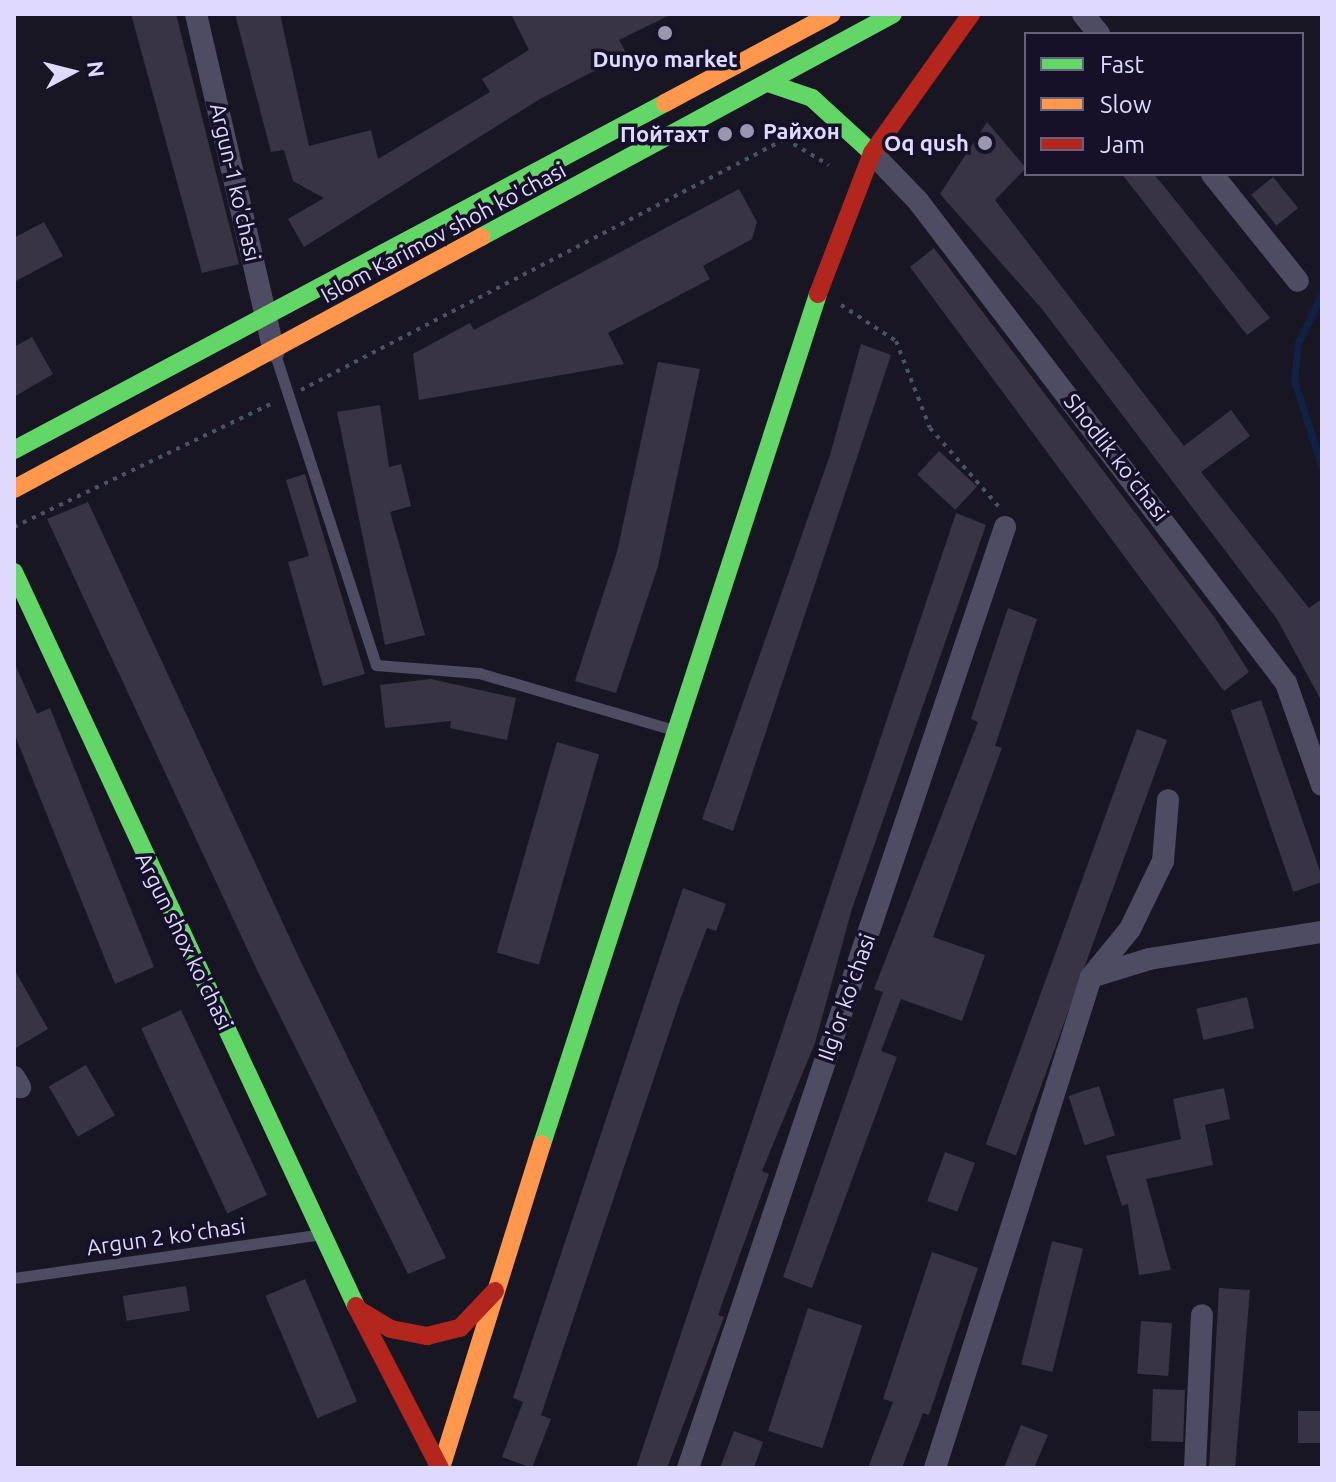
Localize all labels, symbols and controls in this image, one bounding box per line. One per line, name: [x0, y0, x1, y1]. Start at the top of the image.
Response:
marker: Dunyo market: [656, 24, 674, 42]
north arrow: [32, 32, 112, 112]
legend: [1024, 32, 1304, 176]
place label: Dunyo market: [592, 46, 738, 72]
text: Fast: [1100, 51, 1144, 78]
text: N: [83, 59, 110, 79]
text: Slow: [1100, 91, 1152, 118]
street label: Argun-1 ko'chasi: [205, 100, 267, 264]
place label: Райхон: [763, 118, 840, 144]
place label: Пойтахт: [620, 121, 709, 147]
marker: Райхон: [738, 122, 756, 140]
marker: Пойтахт: [716, 125, 734, 143]
place label: Oq qush: [884, 130, 969, 156]
text: Jam: [1100, 131, 1145, 158]
marker: Oq qush: [976, 134, 994, 152]
street label: Islom Karimov shoh ko'chasi: [316, 156, 570, 308]
street label: Shodlik ko'chasi: [1059, 388, 1175, 526]
street label: Argun shox ko'chasi: [131, 848, 239, 1034]
street label: Ilg'or ko'chasi: [812, 930, 880, 1064]
street label: Argun 2 ko'chasi: [85, 1212, 247, 1260]

